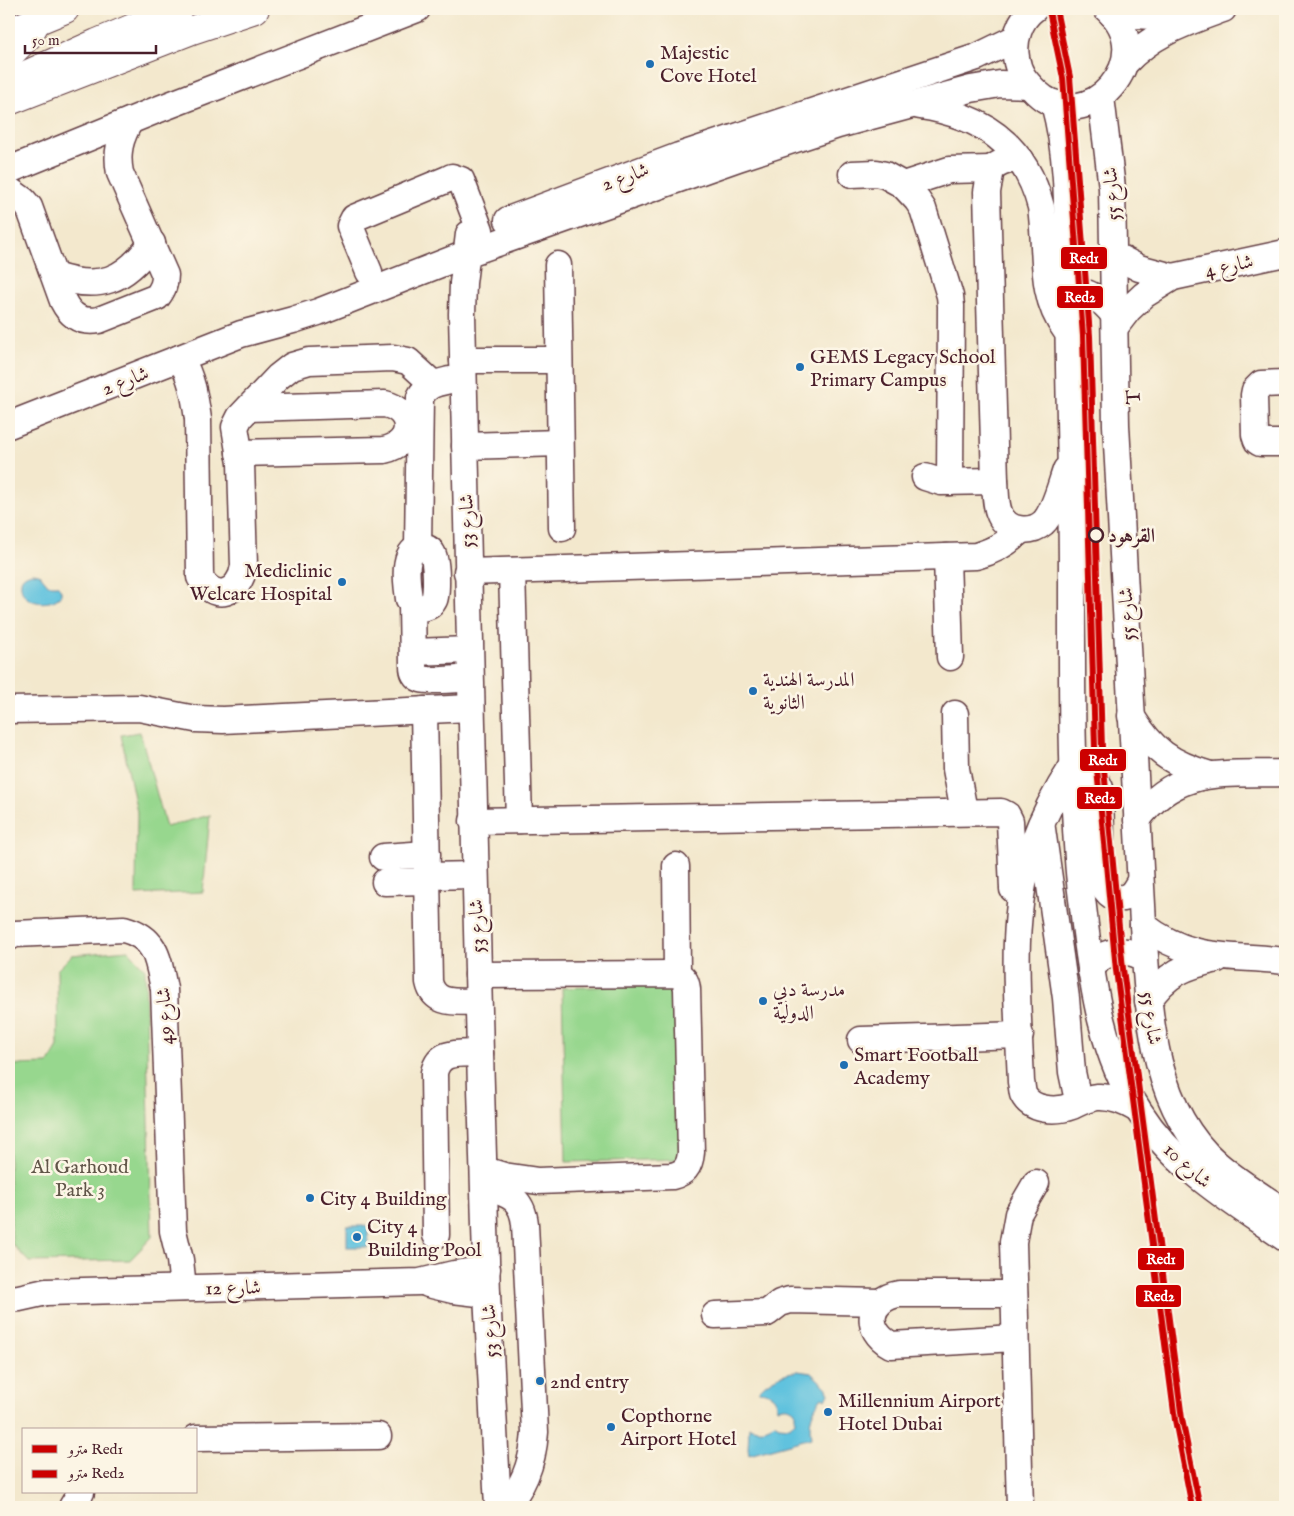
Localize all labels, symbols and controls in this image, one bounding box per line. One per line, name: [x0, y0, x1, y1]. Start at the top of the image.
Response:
scale bar: [25, 22, 156, 54]
text: 50 m: [32, 31, 60, 50]
place label: Majestic Cove Hotel: [660, 41, 757, 89]
marker: Majestic Cove Hotel: [644, 58, 656, 70]
street label: شارع 2: [598, 157, 654, 201]
street label: شارع 55: [1098, 166, 1131, 221]
line badge: Red1: [1060, 246, 1108, 270]
street label: شارع 4: [1203, 249, 1257, 288]
text: Red1: [1069, 250, 1099, 268]
line badge: Red2: [1056, 285, 1104, 309]
text: Red2: [1064, 289, 1096, 307]
place label: GEMS Legacy School Primary Campus: [810, 345, 996, 393]
street label: شارع 2: [98, 361, 154, 405]
marker: GEMS Legacy School Primary Campus: [794, 361, 806, 373]
street label: T: [1122, 389, 1147, 405]
street label: شارع 53: [455, 494, 484, 548]
place label: القرهود: [1108, 524, 1155, 549]
marker: القرهود: [1088, 527, 1104, 543]
place label: Mediclinic Welcare Hospital: [190, 559, 333, 607]
marker: Mediclinic Welcare Hospital: [336, 576, 348, 588]
street label: شارع 55: [1114, 586, 1145, 641]
place label: المدرسة الهندية الثانوية: [763, 668, 854, 716]
marker: المدرسة الهندية الثانوية: [747, 685, 759, 697]
line badge: Red1: [1079, 748, 1127, 772]
text: Red1: [1088, 752, 1118, 770]
line badge: Red2: [1076, 786, 1123, 810]
text: Red2: [1084, 790, 1116, 808]
street label: شارع 53: [464, 898, 495, 953]
place label: مدرسة دبي الدولية: [773, 978, 845, 1026]
street label: شارع 49: [152, 986, 183, 1045]
street label: شارع 55: [1130, 990, 1167, 1047]
marker: مدرسة دبي الدولية: [757, 995, 769, 1007]
place label: Smart Football Academy: [853, 1043, 979, 1091]
marker: Smart Football Academy: [838, 1059, 850, 1071]
street label: شارع 10: [1155, 1138, 1216, 1197]
park label: Al Garhoud Park 3: [30, 1155, 129, 1203]
place label: City 4 Building: [320, 1187, 448, 1212]
marker: City 4 Building: [304, 1192, 316, 1204]
place label: City 4 Building Pool: [367, 1215, 482, 1263]
marker: City 4 Building Pool: [351, 1231, 363, 1243]
line badge: Red1: [1137, 1247, 1185, 1271]
text: Red1: [1146, 1251, 1176, 1269]
street label: شارع 12: [205, 1276, 261, 1305]
line badge: Red2: [1135, 1284, 1182, 1308]
text: Red2: [1143, 1288, 1175, 1306]
street label: شارع 53: [477, 1303, 508, 1358]
place label: 2nd entry: [550, 1370, 629, 1395]
marker: 2nd entry: [534, 1375, 546, 1387]
place label: Millennium Airport Hotel Dubai: [838, 1389, 1001, 1437]
place label: Copthorne Airport Hotel: [620, 1404, 737, 1452]
marker: Millennium Airport Hotel Dubai: [822, 1406, 834, 1418]
marker: Copthorne Airport Hotel: [605, 1421, 617, 1433]
legend: [22, 1428, 198, 1494]
text: مترو Red1: [66, 1440, 123, 1459]
text: مترو Red2: [66, 1464, 125, 1483]

